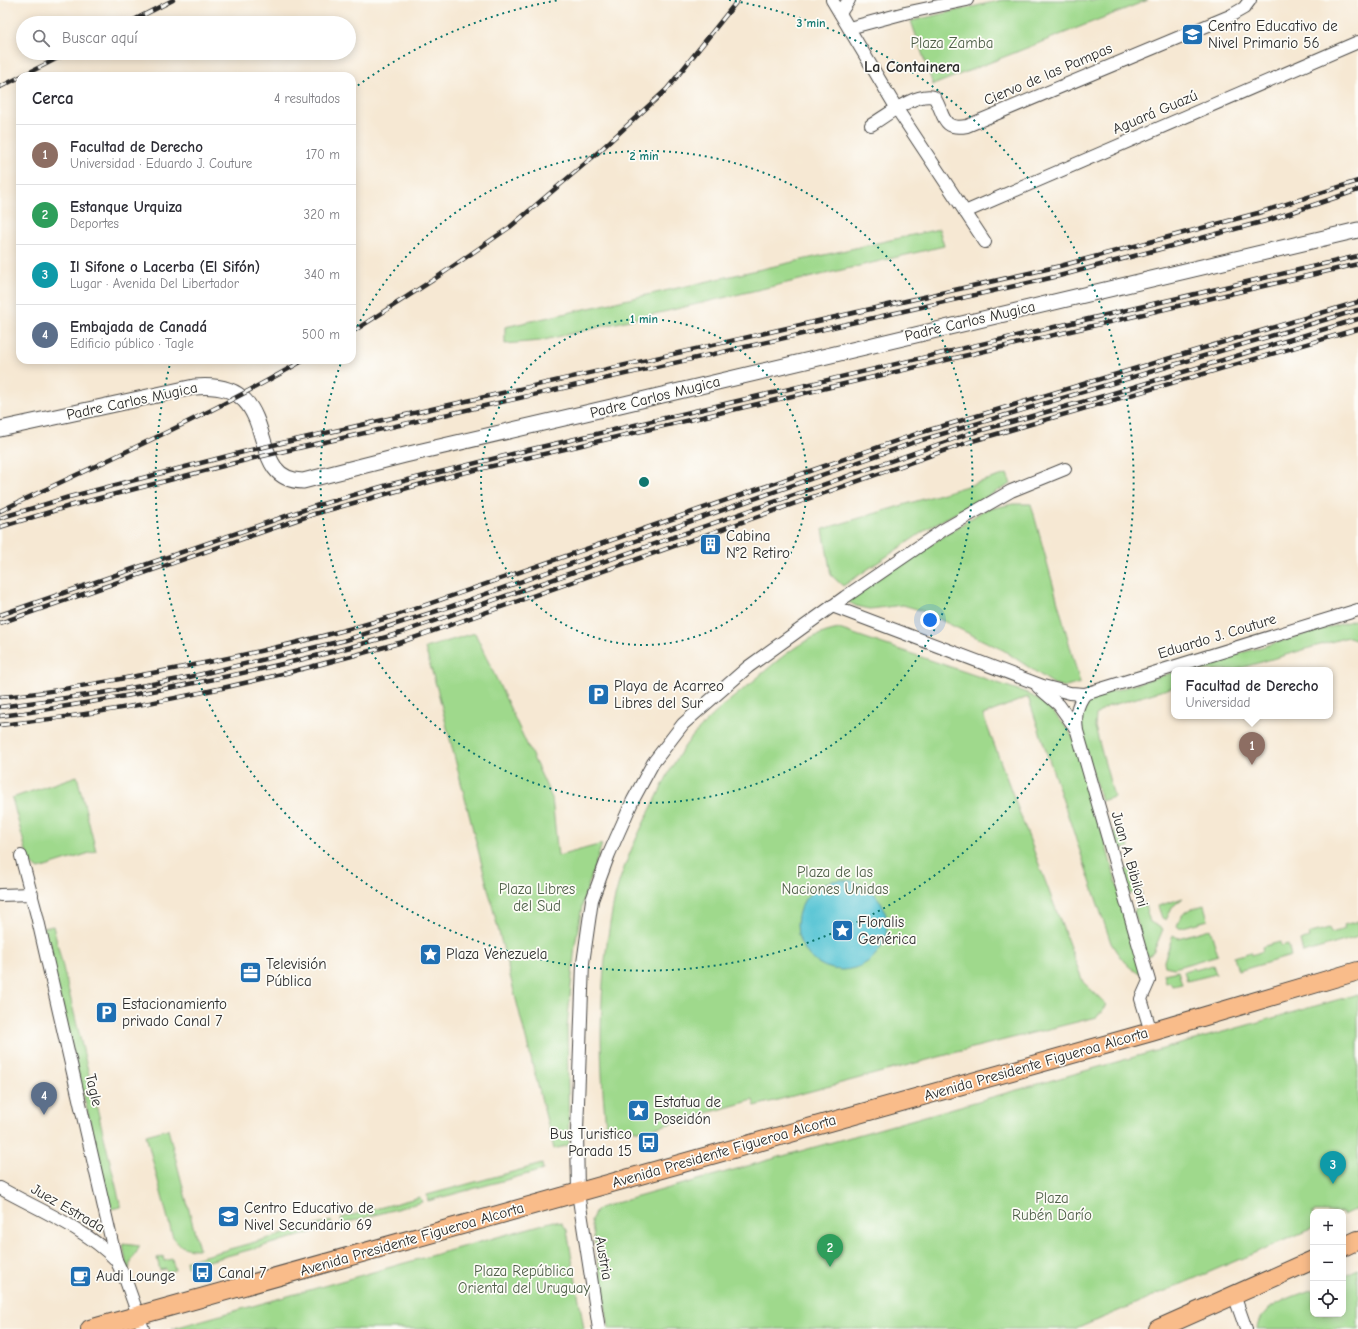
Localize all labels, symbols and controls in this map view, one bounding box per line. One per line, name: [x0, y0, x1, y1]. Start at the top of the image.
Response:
search box: [16, 16, 356, 60]
text: 3 min: [796, 16, 826, 30]
place label: Centro Educativo de Nivel Primario 56: [1208, 17, 1338, 52]
school or university icon: Centro Educativo de Nivel Primario 56: [1180, 22, 1206, 48]
icon: search: [30, 27, 52, 49]
text: Buscar aquí: [62, 29, 138, 47]
park label: Plaza Zamba: [911, 34, 993, 52]
street label: Ciervo de las Pampas: [981, 39, 1115, 109]
district label: La Containera: [864, 58, 960, 76]
street label: Aguará Guazú: [1110, 86, 1200, 138]
text: Cerca: [32, 89, 74, 108]
text: 4 resultados: [274, 91, 340, 106]
text: Facultad de Derecho: [70, 138, 203, 156]
text: 1: [42, 147, 48, 162]
text: 170 m: [306, 147, 340, 162]
text: 2 min: [629, 149, 659, 163]
text: Universidad · Eduardo J. Couture: [70, 156, 252, 171]
text: Estanque Urquiza: [70, 198, 182, 216]
text: 2: [42, 207, 48, 222]
text: 320 m: [304, 207, 340, 222]
text: Deportes: [70, 216, 119, 231]
text: Il Sifone o Lacerba (El Sifón): [70, 258, 260, 276]
text: 3: [42, 267, 48, 282]
text: 340 m: [304, 267, 340, 282]
text: Lugar · Avenida Del Libertador: [70, 276, 239, 291]
street label: Padre Carlos Mugica: [903, 297, 1037, 345]
text: 1 min: [630, 312, 658, 326]
text: Embajada de Canadá: [70, 318, 207, 336]
text: 4: [42, 327, 48, 342]
text: 500 m: [302, 327, 340, 342]
text: Edificio público · Tagle: [70, 336, 194, 351]
street label: Padre Carlos Mugica: [588, 372, 722, 422]
street label: Padre Carlos Mugica: [65, 378, 199, 424]
centre of rings: [637, 475, 651, 489]
place label: Cabina N°2 Retiro: [726, 527, 790, 562]
building icon: Cabina N°2 Retiro: [698, 532, 724, 558]
street label: Eduardo J. Couture: [1156, 609, 1279, 663]
your location: [920, 610, 940, 630]
popup: [1171, 667, 1333, 719]
place label: Playa de Acarreo Libres del Sur: [614, 677, 724, 712]
text: Facultad de Derecho: [1186, 677, 1318, 695]
parking icon: Playa de Acarreo Libres del Sur: [585, 682, 611, 708]
text: Universidad: [1186, 695, 1250, 710]
pin: 1: [1239, 732, 1265, 765]
street label: Juan A. Bibiloni: [1108, 809, 1152, 909]
park label: Plaza de las Naciones Unidas: [781, 863, 889, 898]
park label: Plaza Libres del Sud: [499, 880, 575, 915]
place label: Floralis Genérica: [858, 913, 916, 948]
place icon: Floralis Genérica: [830, 918, 856, 944]
place icon: Plaza Venezuela: [417, 941, 443, 967]
place label: Plaza Venezuela: [446, 945, 548, 963]
place label: Televisión Pública: [266, 955, 327, 990]
office icon: Televisión Pública: [237, 960, 263, 986]
place label: Estacionamiento privado Canal 7: [122, 995, 227, 1030]
parking icon: Estacionamiento privado Canal 7: [93, 1000, 119, 1026]
street label: Avenida Presidente Figueroa Alcorta: [922, 1023, 1150, 1105]
street label: Tagle: [82, 1072, 107, 1109]
pin: 4: [31, 1082, 57, 1115]
place label: Estatua de Poseidón: [654, 1093, 722, 1128]
place icon: Estatua de Poseidón: [626, 1098, 652, 1124]
street label: Avenida Presidente Figueroa Alcorta: [610, 1110, 838, 1192]
place label: Bus Turistico Parada 15: [550, 1125, 632, 1160]
bus stop icon: Bus Turistico Parada 15: [635, 1130, 661, 1156]
pin: 3: [1320, 1151, 1346, 1184]
street label: Juez Estrada: [28, 1180, 108, 1236]
park label: Plaza Rubén Darío: [1012, 1189, 1092, 1224]
street label: Avenida Presidente Figueroa Alcorta: [298, 1198, 526, 1280]
place label: Centro Educativo de Nivel Secundario 69: [244, 1199, 374, 1234]
school or university icon: Centro Educativo de Nivel Secundario 69: [216, 1204, 242, 1230]
map controls: [1310, 1209, 1346, 1317]
button: +: [1310, 1209, 1346, 1245]
pin: 2: [817, 1234, 843, 1267]
street label: Austria: [591, 1235, 617, 1281]
button: −: [1310, 1245, 1346, 1281]
bus stop icon: Canal 7: [189, 1260, 215, 1286]
park label: Plaza República Oriental del Uruguay: [458, 1262, 591, 1297]
cafe icon: Audi Lounge: [68, 1263, 94, 1289]
place label: Canal 7: [218, 1264, 266, 1282]
place label: Audi Lounge: [96, 1267, 176, 1285]
button: locate: [1310, 1281, 1346, 1317]

